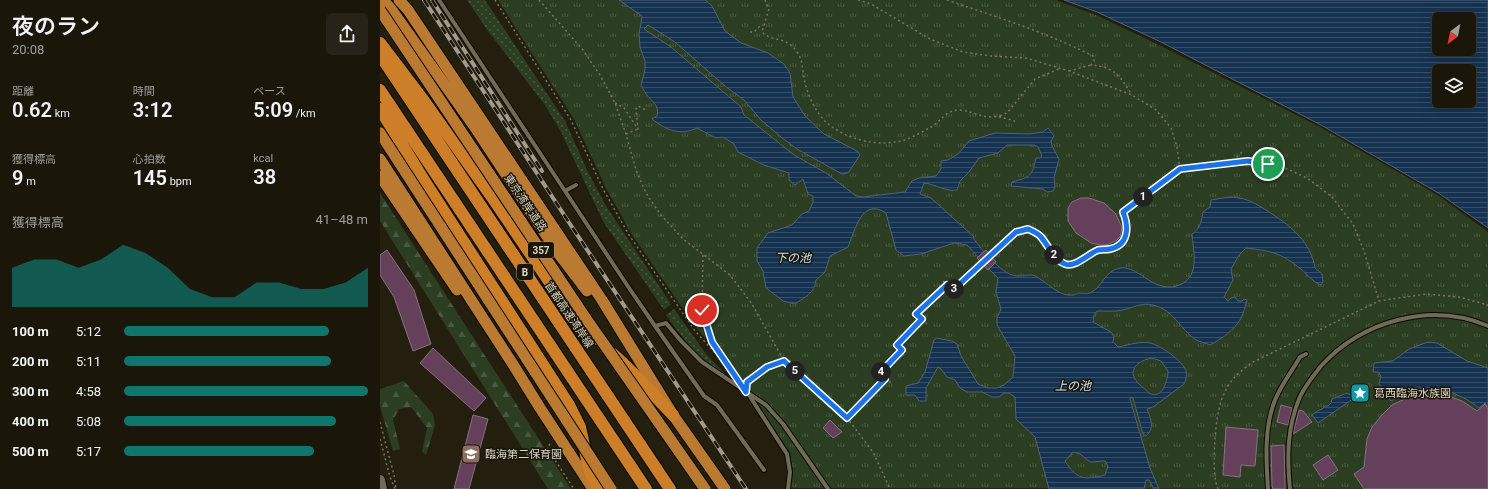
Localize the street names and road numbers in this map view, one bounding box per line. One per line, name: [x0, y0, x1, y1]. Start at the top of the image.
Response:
street label: 東京湾岸道路: [501, 172, 549, 234]
road number: 357: [528, 242, 554, 258]
road number: B: [517, 264, 533, 280]
street label: 首都高速湾岸線: [542, 279, 596, 351]

